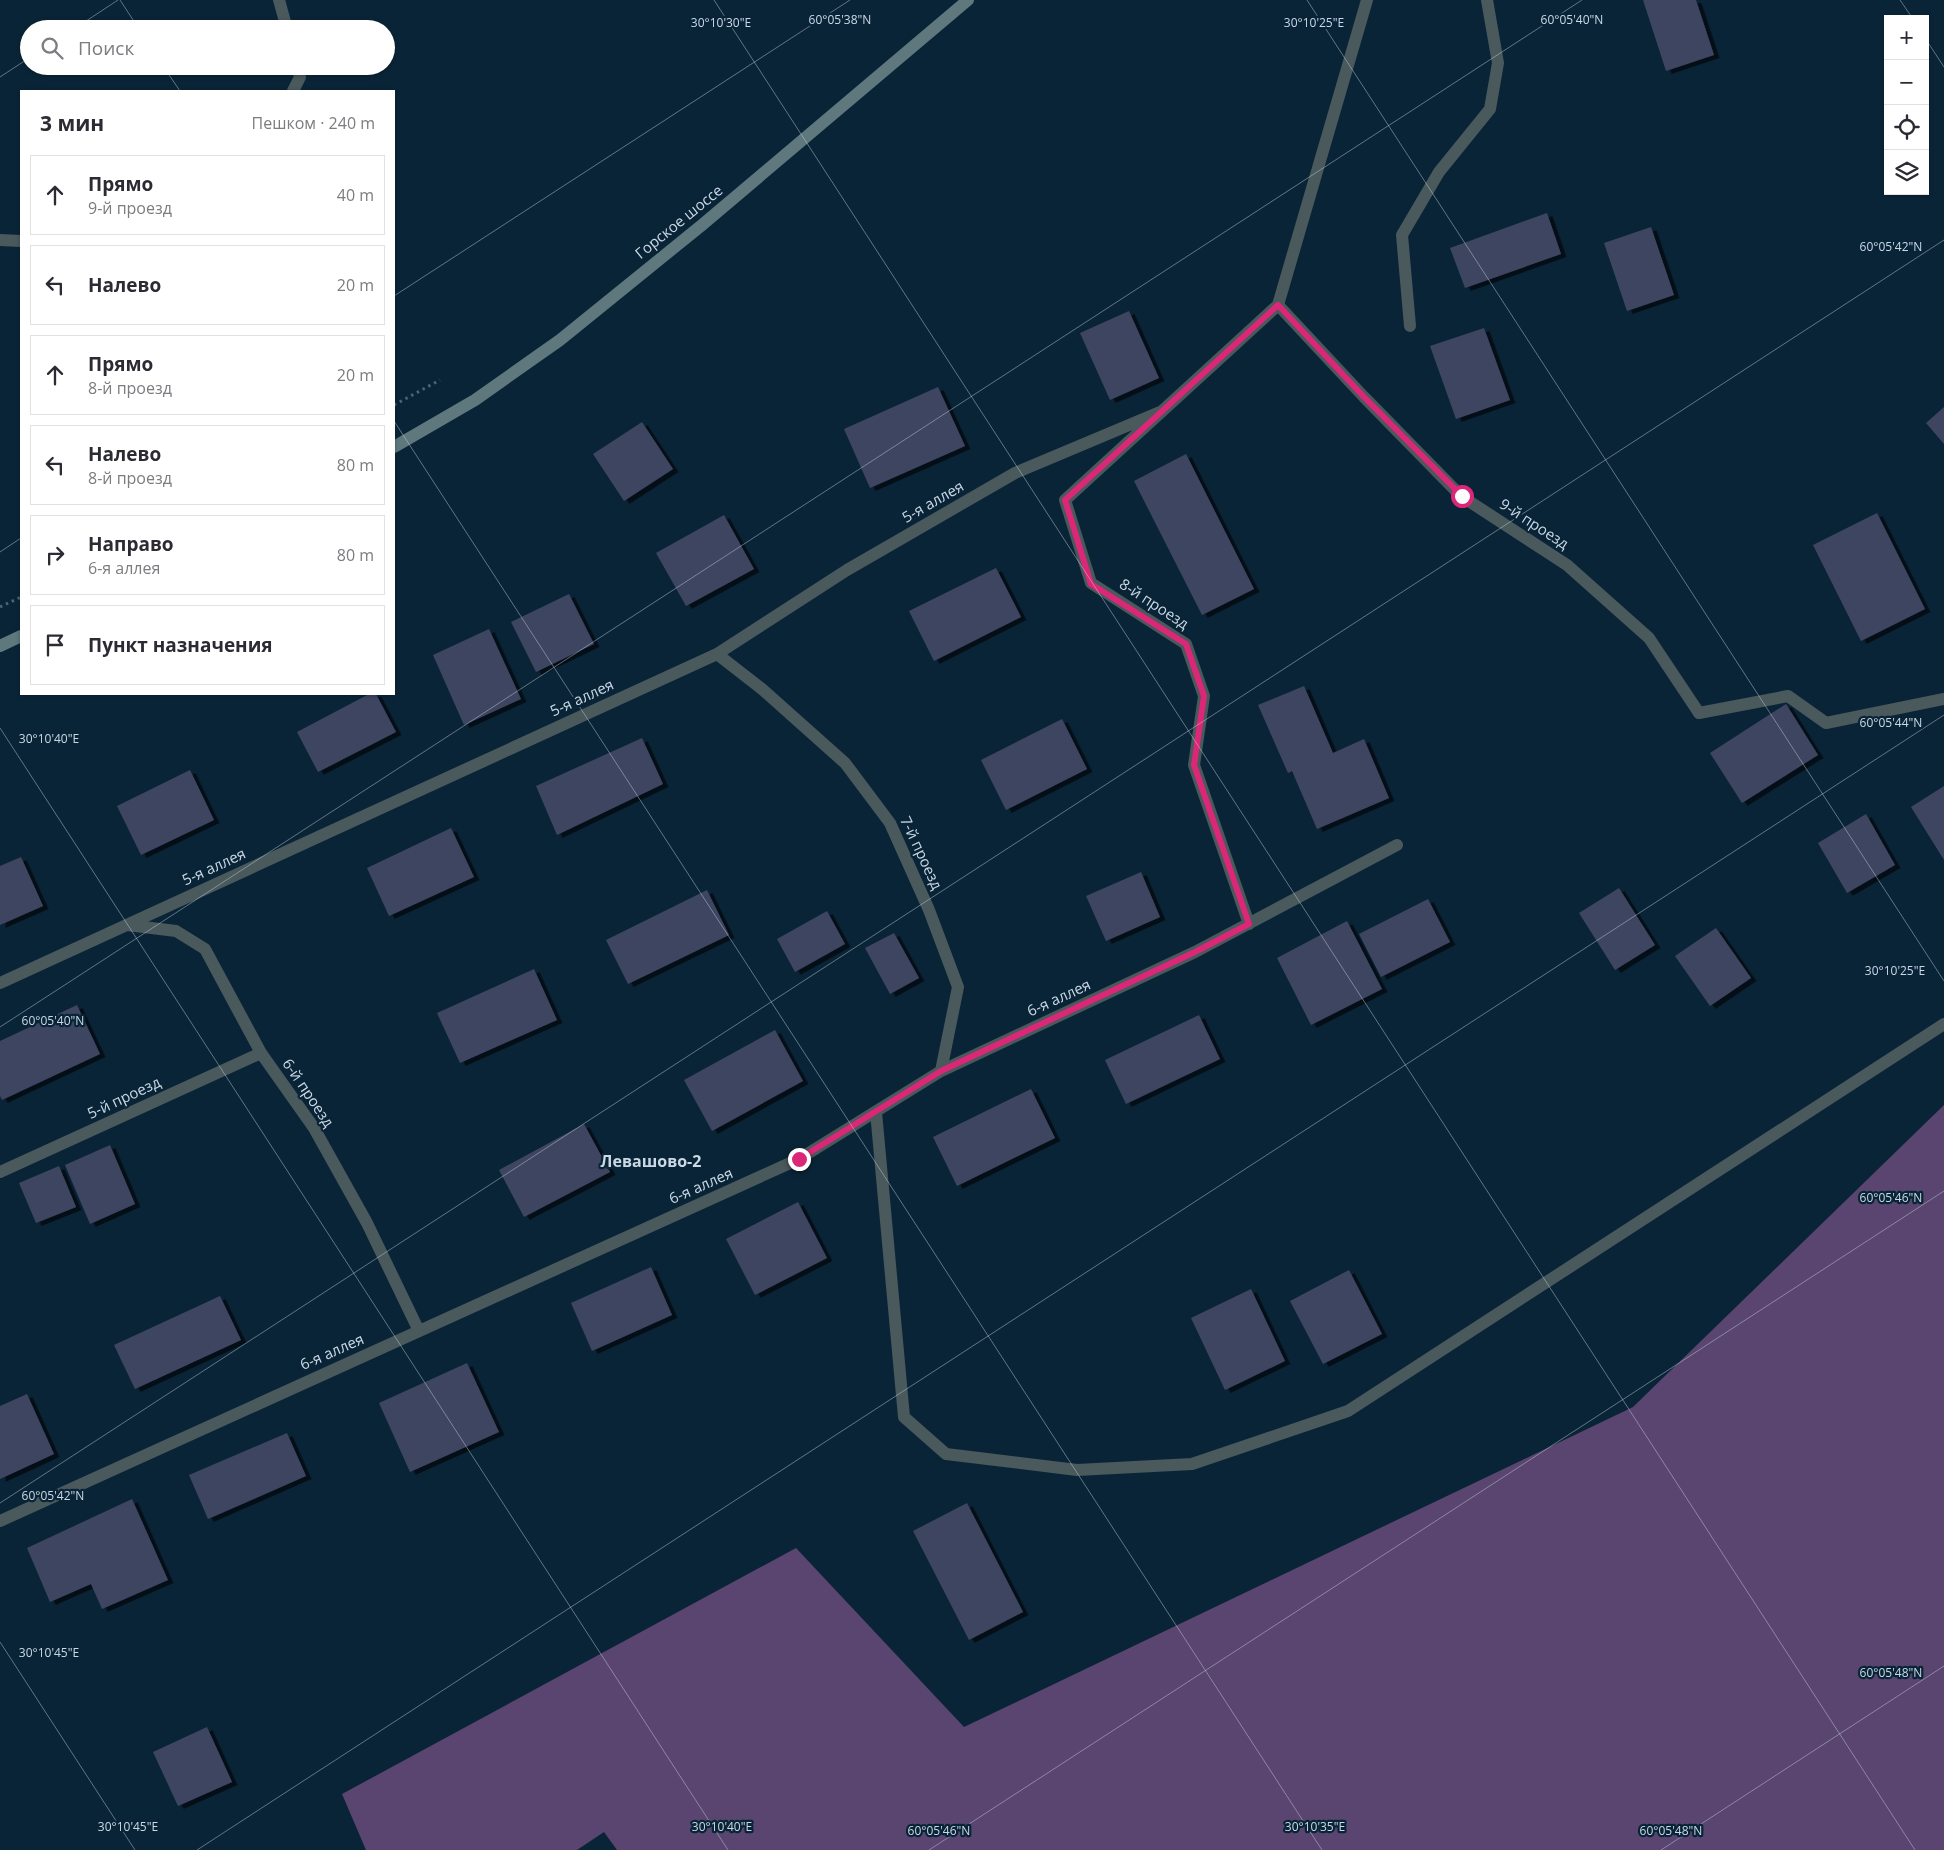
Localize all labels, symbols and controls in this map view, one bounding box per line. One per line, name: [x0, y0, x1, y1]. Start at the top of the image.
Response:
text: 60°05'38"N: [809, 11, 871, 28]
text: 60°05'40"N: [1541, 11, 1603, 28]
text: 30°10'30"E: [691, 14, 751, 31]
text: 30°10'25"E: [1284, 14, 1344, 31]
map controls: [1884, 15, 1929, 195]
button: +: [1884, 15, 1929, 60]
search box: [20, 20, 395, 75]
icon: search: [38, 34, 66, 62]
text: Поиск: [78, 35, 134, 61]
button: −: [1884, 60, 1929, 105]
button: locate: [1884, 105, 1929, 150]
text: 3 мин: [40, 109, 104, 137]
text: Пешком · 240 m: [252, 112, 375, 134]
button: layers: [1884, 150, 1929, 195]
text: Прямо: [88, 171, 153, 197]
street label: Горское шоссе: [630, 180, 726, 263]
icon: ahead: [41, 181, 69, 209]
text: 40 m: [337, 184, 374, 206]
text: 9-й проезд: [88, 197, 172, 219]
text: 60°05'42"N: [1860, 238, 1922, 255]
icon: left: [41, 271, 69, 299]
text: Налево: [88, 272, 161, 298]
text: 20 m: [337, 274, 374, 296]
text: Прямо: [88, 351, 153, 377]
icon: ahead: [41, 361, 69, 389]
text: 20 m: [337, 364, 374, 386]
text: 8-й проезд: [88, 377, 172, 399]
text: Налево: [88, 441, 161, 467]
icon: left: [41, 451, 69, 479]
text: 80 m: [337, 454, 374, 476]
text: 8-й проезд: [88, 467, 172, 489]
street label: 5-я аллея: [898, 476, 967, 527]
route start: [1451, 485, 1474, 508]
street label: 9-й проезд: [1496, 493, 1573, 553]
text: Направо: [88, 531, 174, 557]
icon: right: [41, 541, 69, 569]
text: 80 m: [337, 544, 374, 566]
text: 6-я аллея: [88, 557, 160, 579]
street label: 8-й проезд: [1116, 573, 1193, 633]
icon: arrive: [41, 631, 69, 659]
text: Пункт назначения: [88, 632, 273, 658]
street label: 5-я аллея: [547, 674, 617, 720]
text: 60°05'44"N: [1860, 714, 1922, 731]
text: 30°10'40"E: [19, 730, 79, 747]
street label: 7-й проезд: [896, 813, 948, 893]
street label: 5-я аллея: [179, 843, 249, 889]
text: 30°10'25"E: [1865, 962, 1925, 979]
street label: 6-я аллея: [1024, 974, 1094, 1020]
text: 60°05'40"N: [22, 1012, 84, 1029]
street label: 6-й проезд: [279, 1054, 339, 1131]
street label: 5-й проезд: [84, 1071, 164, 1123]
route end: [788, 1148, 811, 1171]
district label: Левашово-2: [601, 1150, 701, 1172]
street label: 6-я аллея: [666, 1162, 736, 1208]
text: 60°05'46"N: [1860, 1189, 1922, 1206]
street label: 6-я аллея: [297, 1328, 367, 1374]
text: 60°05'42"N: [22, 1487, 84, 1504]
text: 30°10'45"E: [19, 1644, 79, 1661]
text: 60°05'48"N: [1860, 1664, 1922, 1681]
text: 30°10'45"E: [98, 1818, 158, 1835]
text: 30°10'40"E: [692, 1818, 752, 1835]
text: 30°10'35"E: [1285, 1818, 1345, 1835]
text: 60°05'46"N: [908, 1822, 970, 1839]
text: 60°05'48"N: [1640, 1822, 1702, 1839]

